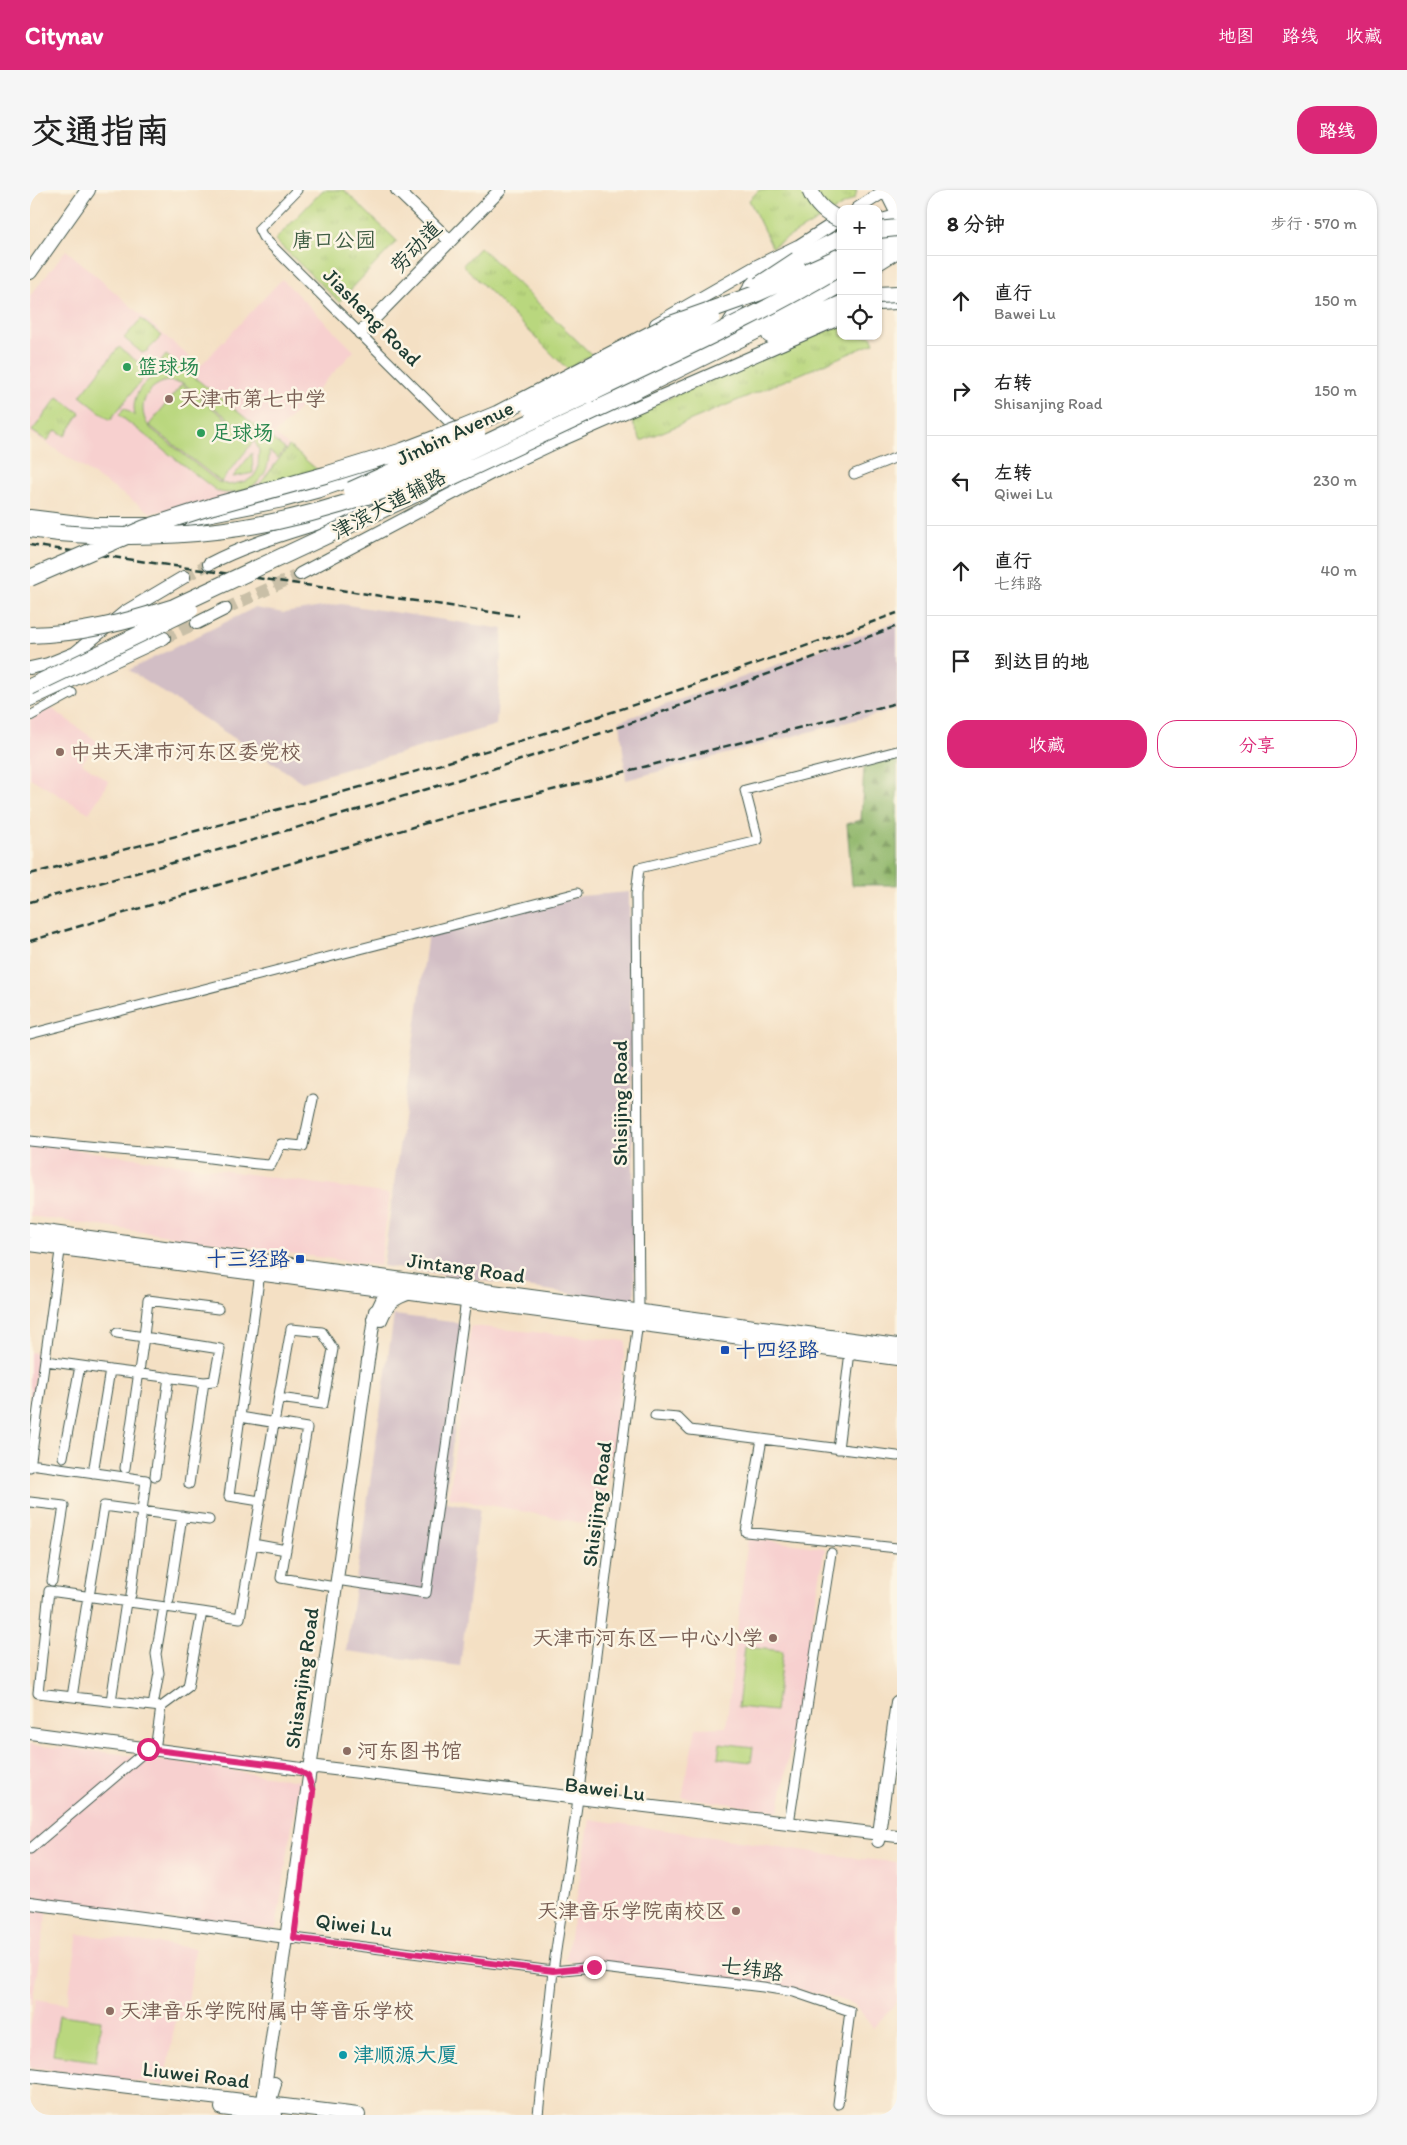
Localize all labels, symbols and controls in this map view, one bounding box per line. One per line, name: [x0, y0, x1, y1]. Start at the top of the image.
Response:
text: Citynav: [25, 21, 103, 50]
text: 地图: [1218, 25, 1254, 47]
text: 路线: [1282, 25, 1318, 47]
text: 收藏: [1346, 25, 1382, 47]
button: 路线: [1297, 106, 1377, 154]
text: 交通指南: [30, 110, 170, 152]
map controls: [837, 205, 882, 340]
button: +: [837, 205, 882, 250]
text: 8 分钟: [947, 211, 1005, 236]
text: 步行 · 570 m: [1271, 214, 1357, 233]
street label: 劳动道: [385, 215, 447, 278]
park label: 唐口公园: [292, 227, 376, 252]
button: −: [837, 250, 882, 295]
street label: Jiasheng Road: [318, 262, 427, 371]
text: 直行: [994, 281, 1032, 304]
icon: ahead: [947, 287, 975, 315]
text: 150 m: [1314, 291, 1357, 310]
button: locate: [837, 295, 882, 340]
text: Bawei Lu: [994, 304, 1056, 323]
place label: 篮球场: [137, 354, 200, 379]
marker: 篮球场: [121, 361, 133, 373]
text: 右转: [994, 371, 1032, 394]
icon: right: [947, 377, 975, 405]
text: 150 m: [1314, 381, 1357, 400]
place label: 天津市第七中学: [179, 386, 326, 411]
marker: 天津市第七中学: [163, 393, 175, 405]
text: Shisanjing Road: [994, 394, 1103, 413]
street label: Jinbin Avenue: [392, 395, 517, 471]
place label: 足球场: [211, 420, 274, 445]
marker: 足球场: [195, 427, 207, 439]
text: 左转: [994, 461, 1032, 484]
street label: 津滨大道辅路: [327, 463, 450, 544]
icon: left: [947, 467, 975, 495]
text: 230 m: [1313, 471, 1357, 490]
text: Qiwei Lu: [994, 484, 1053, 503]
text: 直行: [994, 549, 1032, 572]
icon: ahead: [947, 557, 975, 585]
text: 40 m: [1320, 561, 1357, 580]
text: 七纬路: [994, 574, 1042, 593]
icon: arrive: [947, 647, 975, 675]
text: 到达目的地: [994, 650, 1089, 673]
button: 收藏: [947, 720, 1147, 768]
button: 分享: [1157, 720, 1357, 768]
place label: 中共天津市河东区委党校: [70, 739, 301, 764]
marker: 中共天津市河东区委党校: [54, 746, 66, 758]
street label: Shisijing Road: [607, 1039, 632, 1166]
place label: 十三经路: [206, 1246, 290, 1271]
street label: Jintang Road: [406, 1247, 527, 1288]
marker: 十三经路: [294, 1253, 306, 1265]
place label: 十四经路: [735, 1337, 819, 1362]
marker: 十四经路: [719, 1344, 731, 1356]
street label: Shisijing Road: [576, 1439, 617, 1568]
street label: Shisanjing Road: [279, 1605, 324, 1750]
place label: 天津市河东区一中心小学: [532, 1625, 763, 1650]
marker: 天津市河东区一中心小学: [767, 1632, 779, 1644]
route start: [137, 1738, 160, 1761]
place label: 河东图书馆: [357, 1738, 462, 1763]
marker: 河东图书馆: [341, 1745, 353, 1757]
street label: Bawei Lu: [563, 1771, 647, 1806]
place label: 天津音乐学院南校区: [537, 1898, 726, 1923]
marker: 天津音乐学院南校区: [730, 1905, 742, 1917]
street label: Qiwei Lu: [314, 1907, 394, 1942]
street label: 七纬路: [719, 1952, 785, 1985]
route end: [583, 1956, 606, 1979]
place label: 天津音乐学院附属中等音乐学校: [120, 1998, 414, 2023]
marker: 天津音乐学院附属中等音乐学校: [104, 2005, 116, 2017]
place label: 津顺源大厦: [353, 2042, 458, 2067]
marker: 津顺源大厦: [337, 2049, 349, 2061]
street label: Liuwei Road: [141, 2056, 251, 2094]

